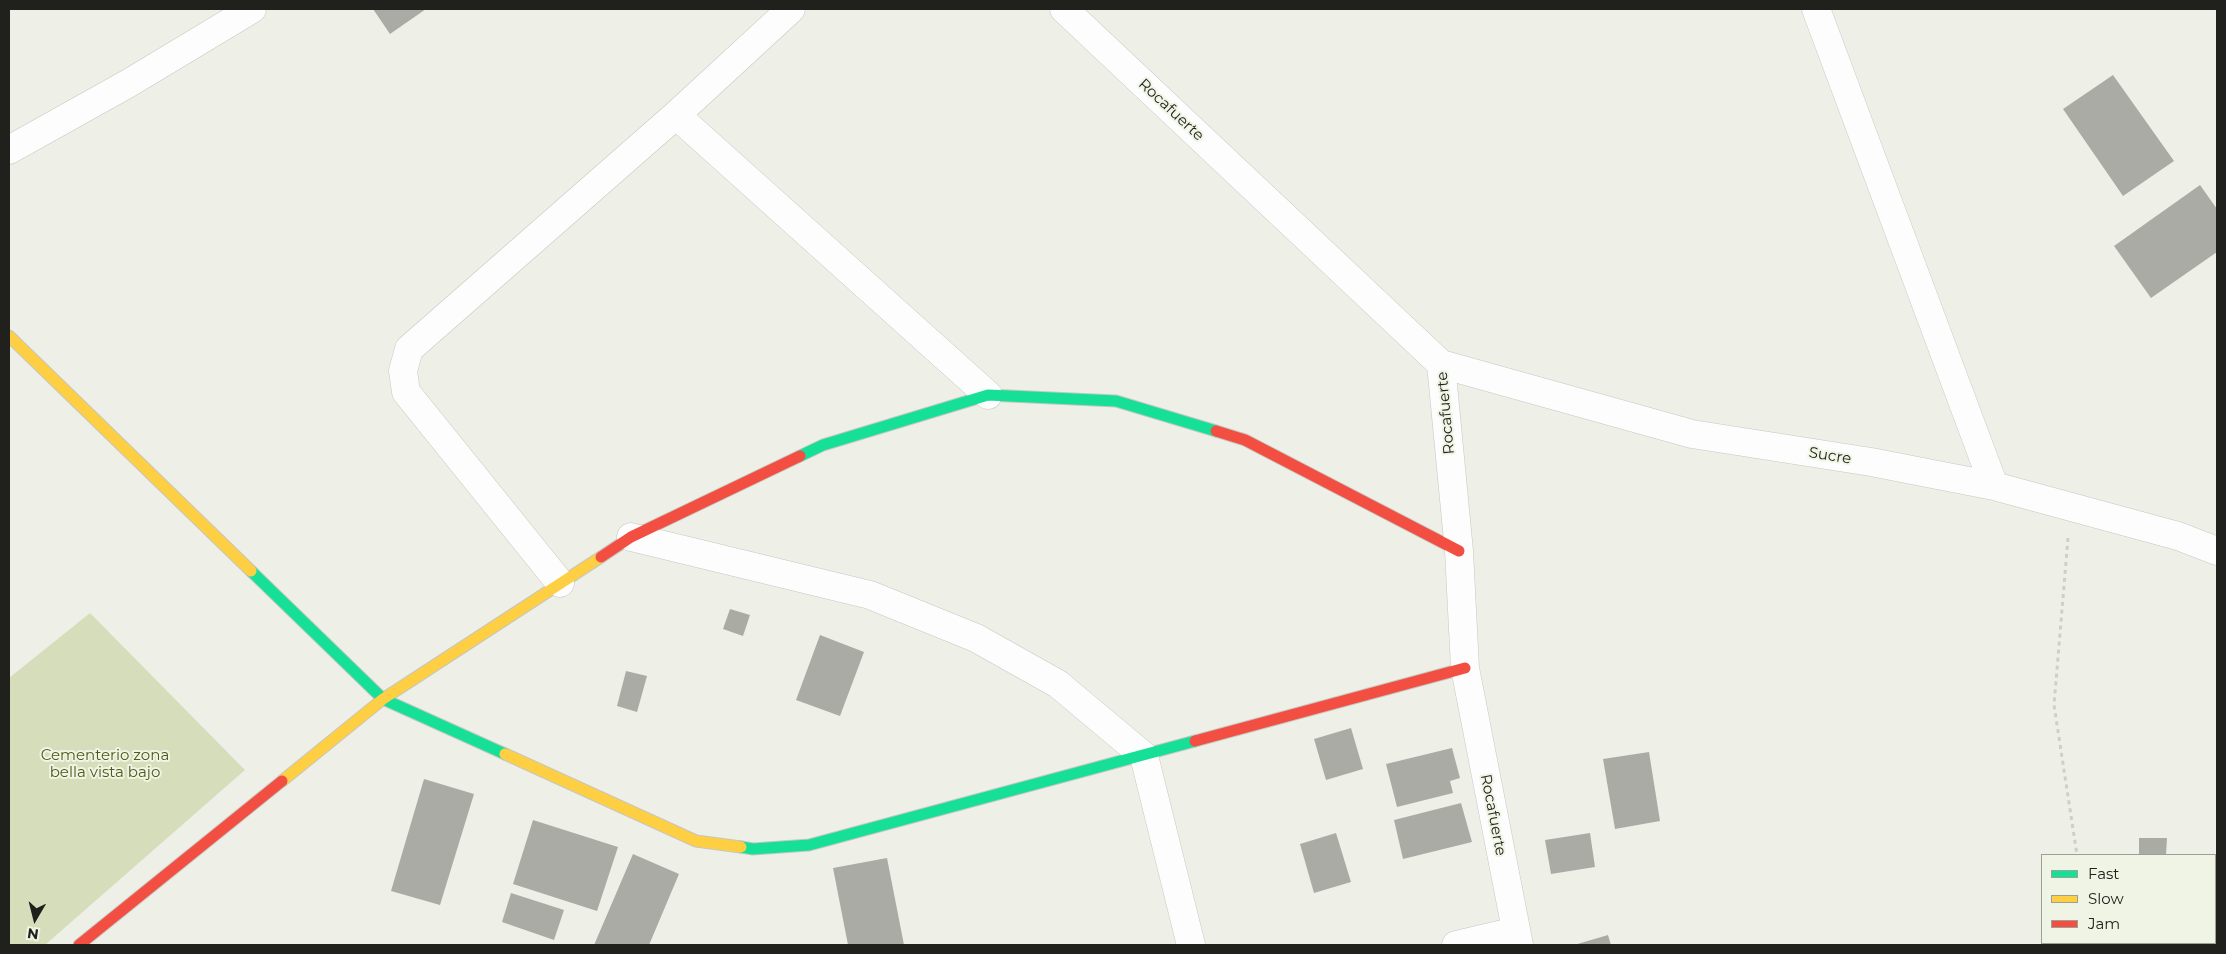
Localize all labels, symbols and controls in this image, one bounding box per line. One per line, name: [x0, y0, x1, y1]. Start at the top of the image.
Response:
street label: Rocafuerte: [1135, 75, 1207, 145]
street label: Rocafuerte: [1433, 371, 1459, 455]
street label: Sucre: [1808, 444, 1852, 468]
park label: Cementerio zona bella vista bajo: [41, 747, 169, 782]
street label: Rocafuerte: [1476, 773, 1510, 857]
legend: [2041, 854, 2216, 944]
text: Fast: [2088, 864, 2119, 883]
text: Slow: [2088, 889, 2124, 908]
north arrow: [10, 894, 60, 944]
text: Jam: [2088, 914, 2120, 933]
text: N: [26, 924, 40, 944]

